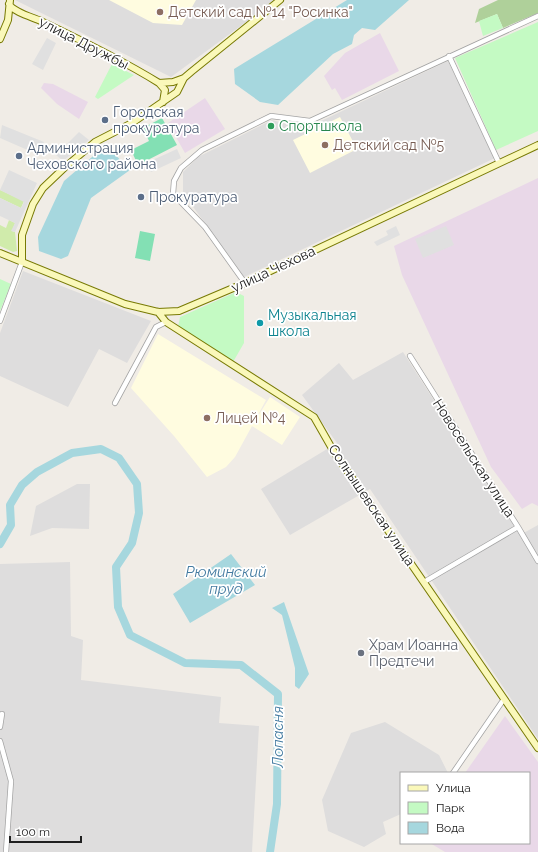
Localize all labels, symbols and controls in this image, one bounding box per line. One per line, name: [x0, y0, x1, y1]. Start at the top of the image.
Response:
place label: Детский сад №14 "Росинка": [168, 4, 353, 20]
marker: Детский сад №14 "Росинка": [155, 7, 165, 17]
street label: улица Дружбы: [36, 13, 132, 73]
place label: Городская прокуратура: [113, 104, 199, 136]
marker: Городская прокуратура: [100, 115, 110, 125]
place label: Спортшкола: [279, 118, 362, 134]
marker: Спортшкола: [266, 121, 276, 131]
place label: Детский сад №5: [333, 137, 445, 153]
place label: Администрация Чеховского района: [27, 140, 156, 172]
marker: Детский сад №5: [320, 140, 330, 150]
marker: Администрация Чеховского района: [14, 151, 24, 161]
place label: Прокуратура: [149, 189, 238, 205]
marker: Прокуратура: [136, 192, 146, 202]
street label: улица Чехова: [228, 243, 318, 295]
place label: Музыкальная школа: [268, 307, 357, 339]
marker: Музыкальная школа: [255, 318, 265, 328]
street label: Новосельская улица: [430, 396, 518, 520]
place label: Лицей №4: [215, 410, 286, 426]
marker: Лицей №4: [202, 413, 212, 423]
street label: Солнышевская улица: [325, 441, 419, 569]
water label: Рюминский пруд: [185, 563, 267, 598]
place label: Храм Иоанна Предтечи: [369, 637, 458, 669]
marker: Храм Иоанна Предтечи: [356, 648, 366, 658]
water label: Лопасня: [269, 706, 287, 769]
legend: [400, 772, 530, 844]
text: Улица: [436, 781, 471, 795]
text: Парк: [436, 801, 465, 815]
scale bar: [10, 818, 81, 844]
text: Вода: [436, 821, 465, 835]
text: 100 m: [16, 825, 50, 839]

